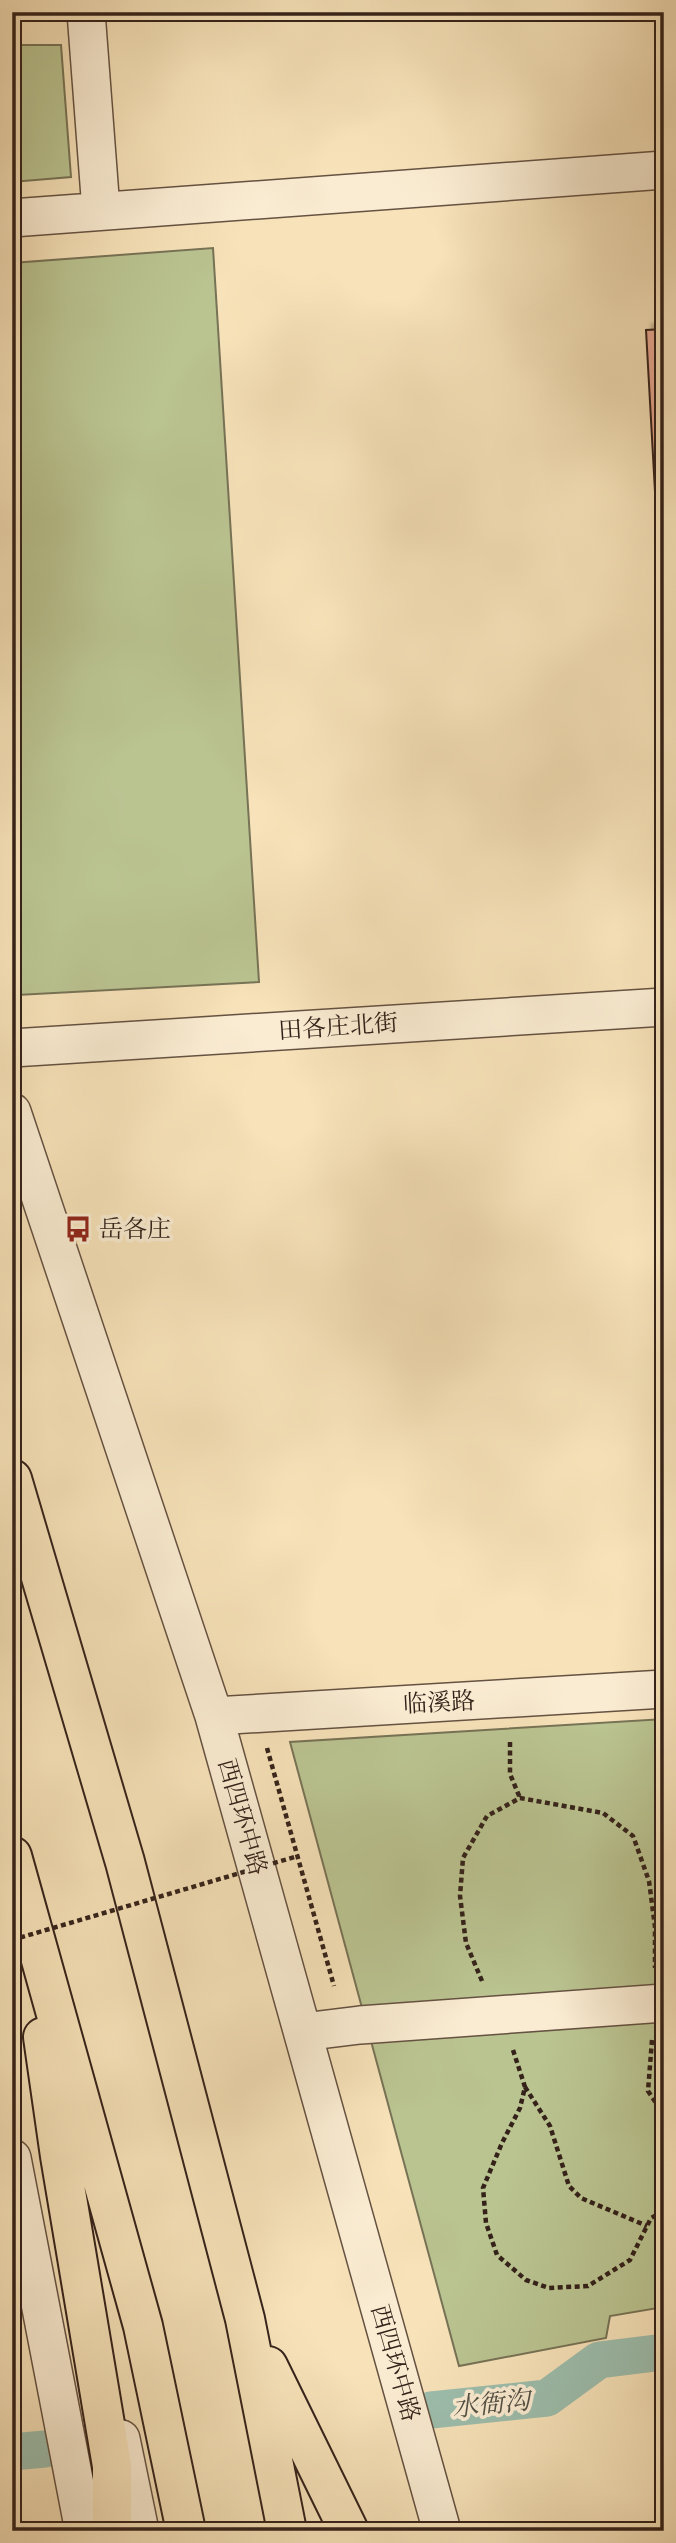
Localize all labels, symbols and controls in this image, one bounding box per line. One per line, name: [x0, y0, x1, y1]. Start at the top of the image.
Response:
street label: 田各庄北街: [277, 1006, 399, 1048]
place label: 岳各庄: [99, 1213, 171, 1246]
bus stop icon: 岳各庄: [63, 1214, 93, 1244]
street label: 临溪路: [402, 1685, 476, 1721]
street label: 西四环中路: [210, 1755, 274, 1879]
street label: 西四环中路: [363, 2301, 427, 2425]
water label: 水衙沟: [450, 2382, 536, 2425]

